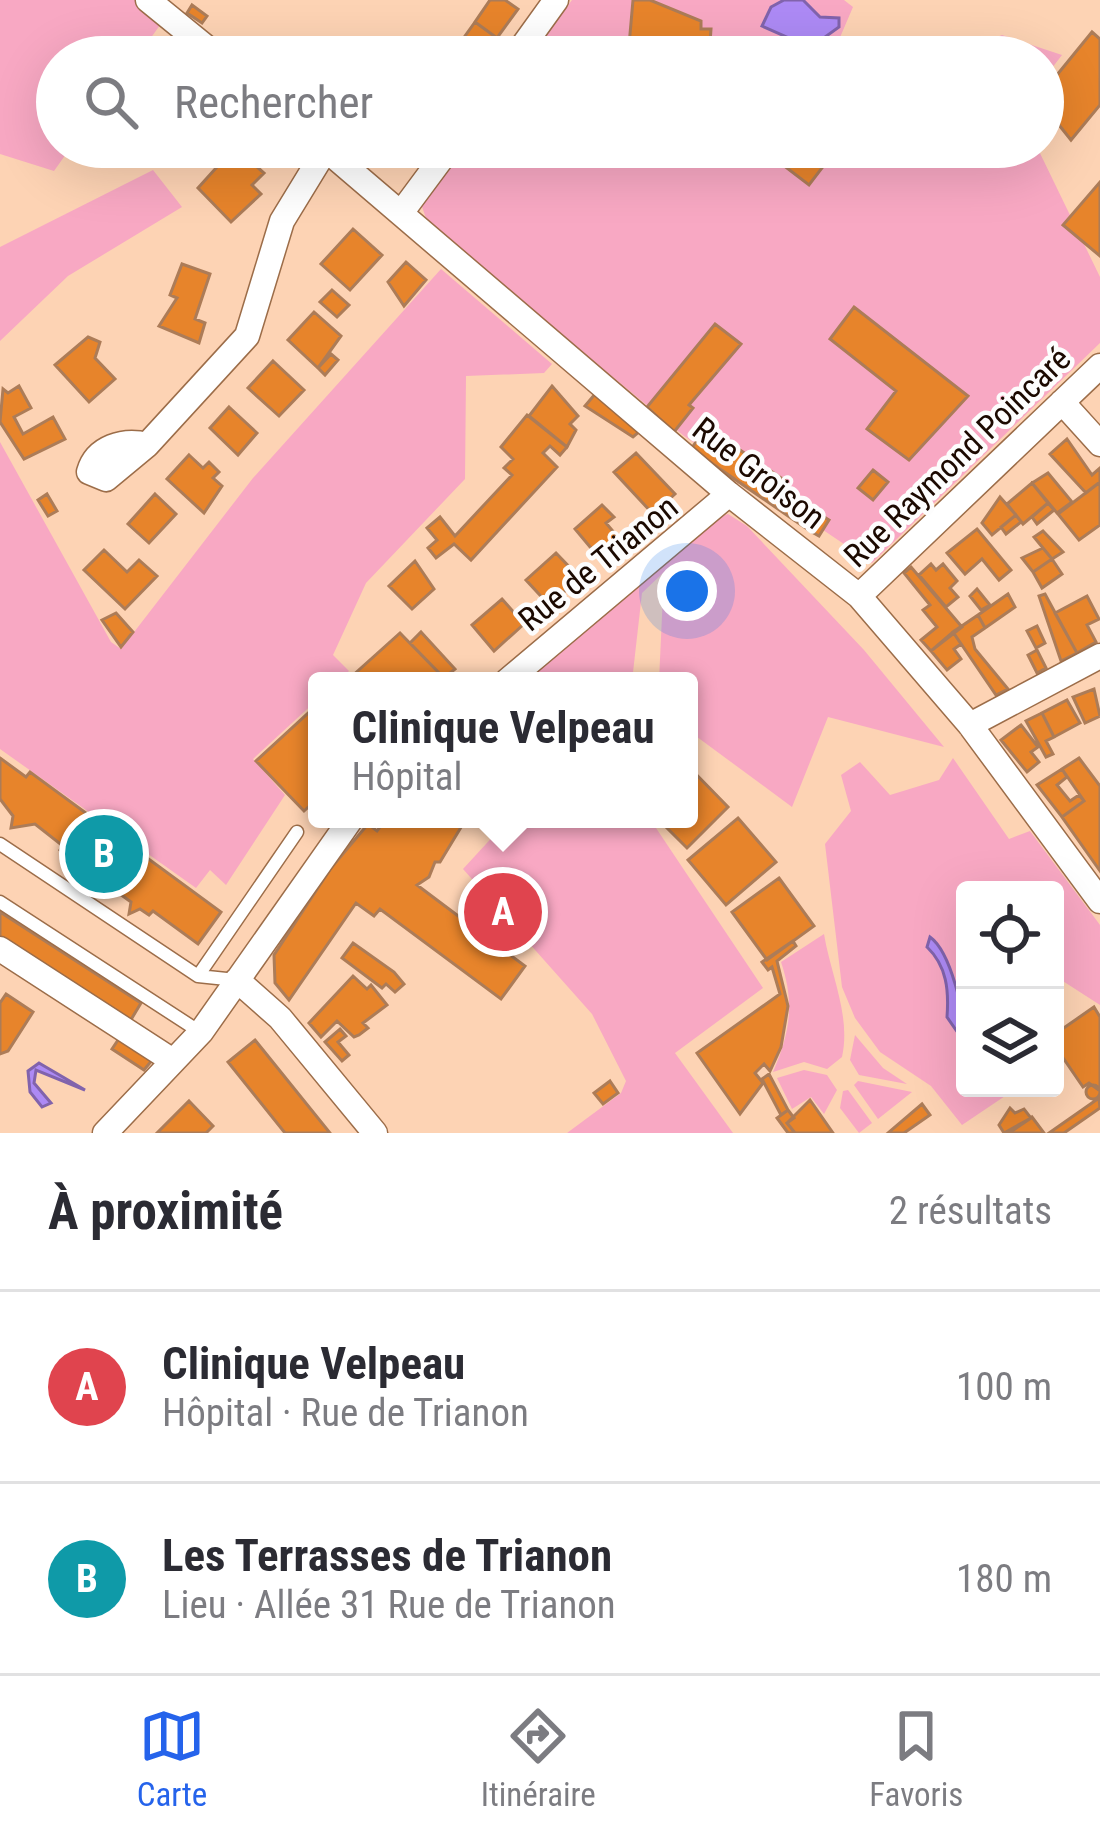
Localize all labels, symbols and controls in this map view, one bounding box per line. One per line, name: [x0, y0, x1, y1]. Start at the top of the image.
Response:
search box: [36, 36, 1064, 168]
icon: search: [78, 69, 144, 135]
text: Rechercher: [174, 76, 373, 129]
street label: Rue Raymond Poincaré: [836, 339, 1078, 575]
street label: Rue Groison: [685, 409, 833, 537]
street label: Rue de Trianon: [511, 487, 685, 639]
your location: [657, 561, 717, 621]
popup: [308, 672, 698, 828]
text: Clinique Velpeau: [351, 701, 655, 754]
text: Hôpital: [351, 754, 463, 800]
pin: B: [65, 809, 143, 899]
pin: A: [464, 867, 542, 957]
map controls: [956, 881, 1064, 1097]
button: locate: [956, 881, 1064, 989]
button: layers: [956, 989, 1064, 1097]
text: À proximité: [48, 1182, 283, 1241]
text: 2 résultats: [889, 1188, 1052, 1234]
text: Clinique Velpeau: [162, 1337, 465, 1390]
text: A: [75, 1364, 99, 1410]
text: 100 m: [956, 1364, 1052, 1410]
text: Hôpital · Rue de Trianon: [162, 1390, 529, 1436]
text: Les Terrasses de Trianon: [162, 1529, 612, 1582]
text: B: [76, 1556, 98, 1602]
text: 180 m: [956, 1556, 1052, 1602]
text: Lieu · Allée 31 Rue de Trianon: [162, 1582, 616, 1628]
tab: Carte: [137, 1703, 207, 1814]
tab: Itinéraire: [481, 1703, 596, 1814]
tab: Favoris: [869, 1703, 963, 1814]

